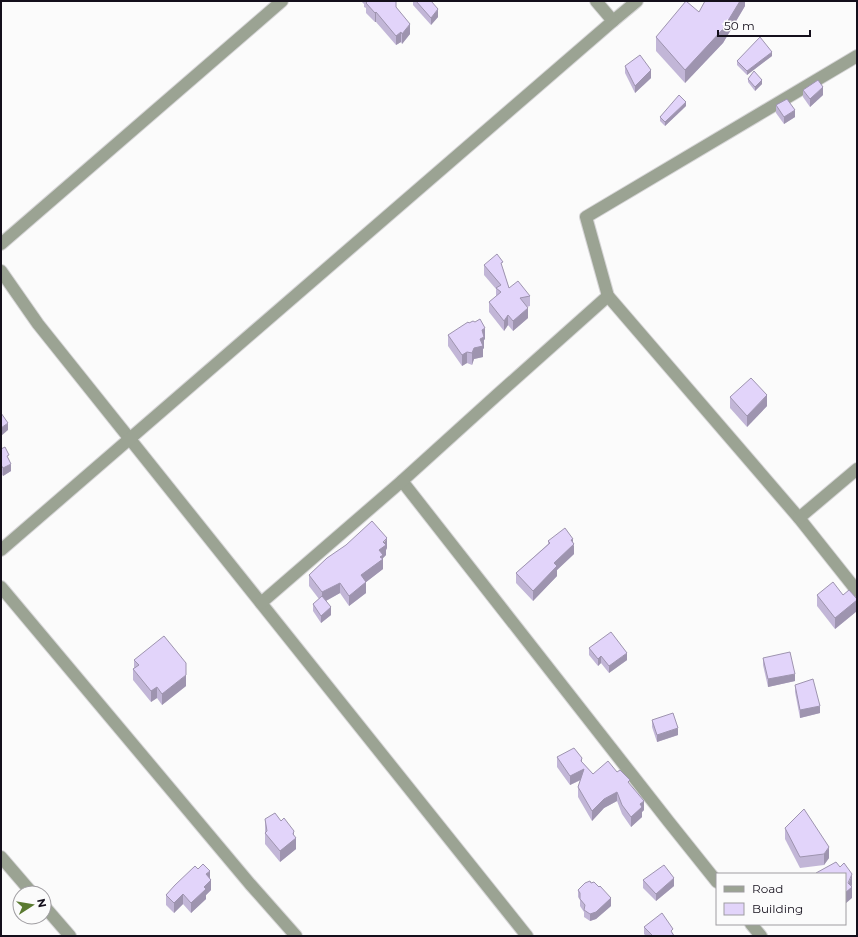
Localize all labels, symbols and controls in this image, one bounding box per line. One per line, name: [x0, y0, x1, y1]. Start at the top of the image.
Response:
scale bar: [718, 12, 810, 38]
text: 50 m: [724, 18, 755, 33]
legend: [716, 873, 846, 925]
text: Road: [752, 881, 783, 896]
north arrow: [12, 885, 52, 925]
text: N: [34, 897, 50, 909]
text: Building: [752, 901, 803, 916]

